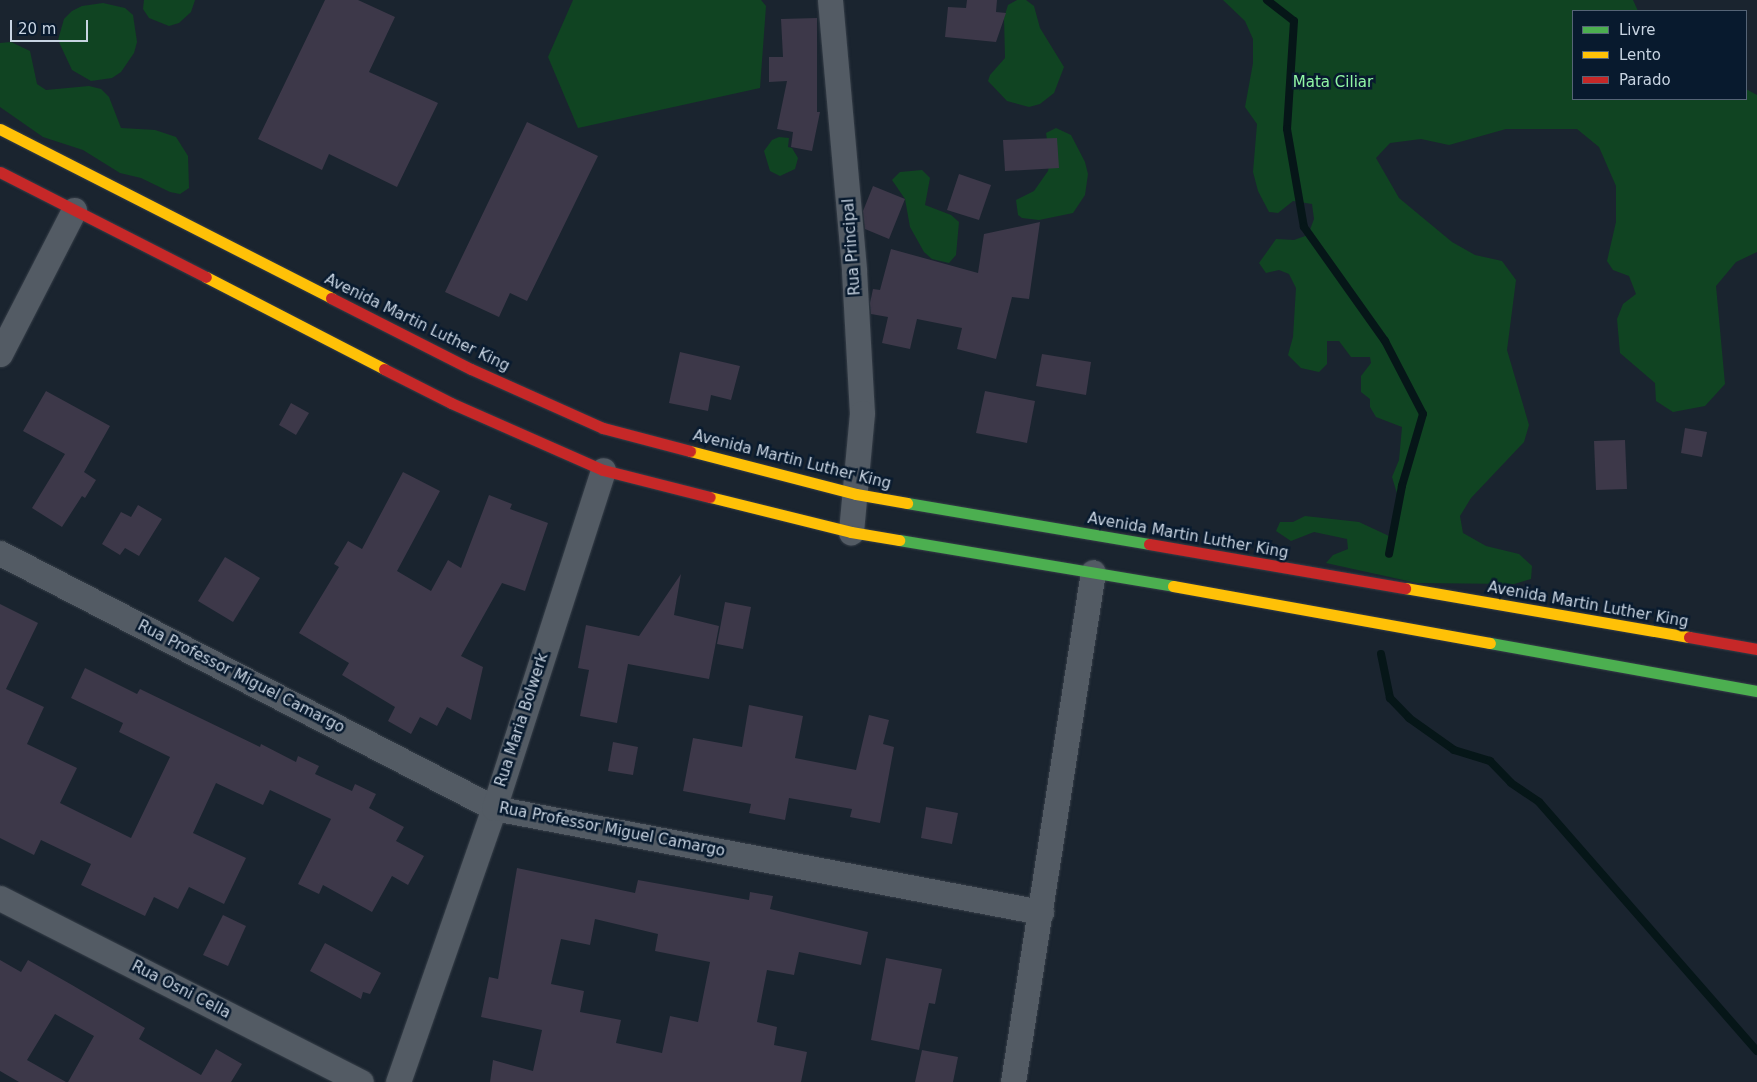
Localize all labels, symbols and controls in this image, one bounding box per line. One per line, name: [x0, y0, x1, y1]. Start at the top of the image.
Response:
scale bar: [12, 10, 90, 42]
legend: [1572, 10, 1747, 100]
text: 20 m: [18, 20, 56, 38]
text: Livre: [1619, 21, 1655, 39]
text: Lento: [1619, 46, 1661, 64]
text: Parado: [1619, 71, 1671, 89]
park label: Mata Ciliar: [1293, 74, 1373, 92]
street label: Rua Principal: [840, 198, 864, 296]
street label: Avenida Martin Luther King: [322, 270, 512, 376]
street label: Avenida Martin Luther King: [691, 427, 893, 493]
street label: Avenida Martin Luther King: [1086, 509, 1290, 563]
street label: Avenida Martin Luther King: [1486, 578, 1690, 632]
street label: Rua Professor Miguel Camargo: [135, 617, 347, 737]
street label: Rua Maria Bolwerk: [492, 651, 552, 789]
street label: Rua Professor Miguel Camargo: [498, 799, 726, 861]
street label: Rua Osni Cella: [129, 957, 233, 1023]

